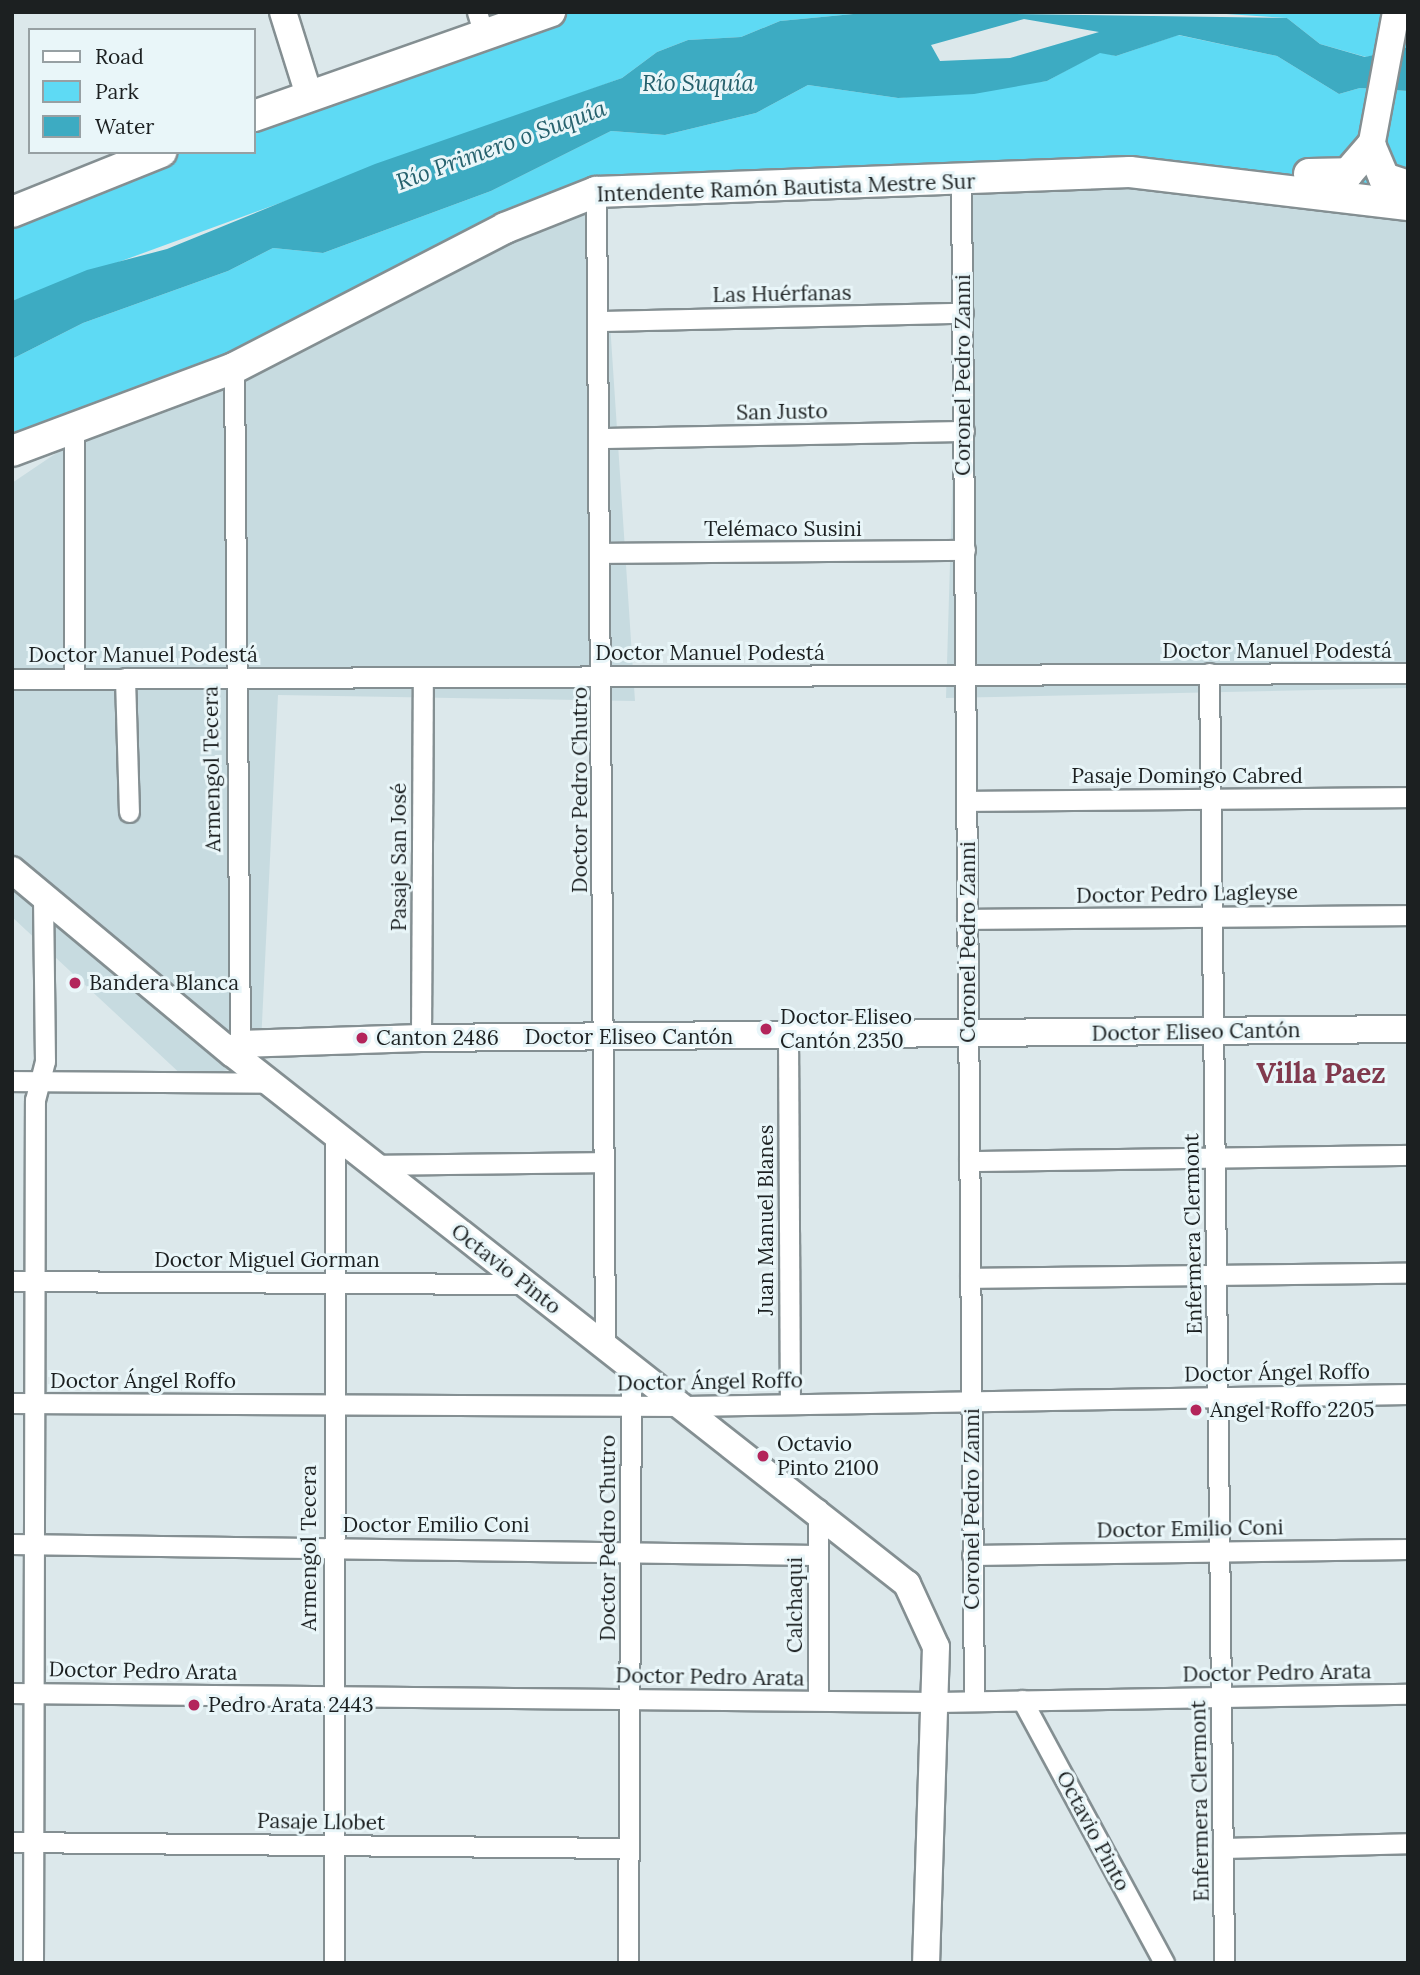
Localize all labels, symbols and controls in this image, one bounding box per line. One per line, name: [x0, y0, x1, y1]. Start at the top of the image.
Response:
legend: [28, 28, 256, 154]
text: Road: [95, 43, 144, 70]
water label: Río Suquía: [642, 69, 754, 97]
text: Park: [95, 78, 139, 105]
water label: Río Primero o Suquía: [392, 94, 610, 196]
text: Water: [95, 113, 154, 140]
street label: Intendente Ramón Bautista Mestre Sur: [596, 169, 976, 207]
street label: Coronel Pedro Zanni: [950, 274, 976, 476]
street label: Las Huérfanas: [712, 280, 852, 308]
street label: San Justo: [736, 399, 828, 425]
street label: Telémaco Susini: [704, 516, 862, 542]
street label: Doctor Manuel Podestá: [1162, 638, 1392, 664]
street label: Doctor Manuel Podestá: [595, 640, 825, 666]
street label: Doctor Manuel Podestá: [28, 642, 258, 668]
street label: Armengol Tecera: [198, 686, 226, 852]
street label: Doctor Pedro Chutro: [567, 687, 593, 893]
street label: Pasaje Domingo Cabred: [1071, 763, 1303, 789]
street label: Pasaje San José: [386, 783, 412, 931]
street label: Coronel Pedro Zanni: [955, 841, 981, 1043]
street label: Doctor Pedro Lagleyse: [1076, 879, 1298, 909]
place label: Bandera Blanca: [89, 970, 239, 996]
marker: Bandera Blanca: [67, 975, 83, 991]
place label: Doctor Eliseo Cantón 2350: [780, 1004, 912, 1054]
street label: Doctor Eliseo Cantón: [1091, 1018, 1301, 1046]
marker: Doctor Eliseo Cantón 2350: [758, 1021, 774, 1037]
street label: Doctor Eliseo Cantón: [525, 1024, 733, 1050]
place label: Canton 2486: [376, 1025, 499, 1051]
marker: Canton 2486: [354, 1030, 370, 1046]
district label: Villa Paez: [1256, 1056, 1386, 1090]
street label: Juan Manuel Blanes: [753, 1125, 779, 1315]
street label: Enfermera Clermont: [1179, 1133, 1207, 1335]
street label: Octavio Pinto: [446, 1218, 566, 1320]
street label: Doctor Miguel Gorman: [154, 1247, 380, 1273]
street label: Doctor Ángel Roffo: [1184, 1359, 1370, 1387]
street label: Doctor Ángel Roffo: [50, 1368, 236, 1394]
street label: Doctor Ángel Roffo: [617, 1368, 803, 1396]
place label: Angel Roffo 2205: [1210, 1397, 1374, 1423]
marker: Angel Roffo 2205: [1188, 1402, 1204, 1418]
street label: Coronel Pedro Zanni: [959, 1408, 985, 1610]
place label: Octavio Pinto 2100: [777, 1431, 879, 1481]
street label: Doctor Pedro Chutro: [595, 1435, 621, 1641]
marker: Octavio Pinto 2100: [755, 1448, 771, 1464]
street label: Armengol Tecera: [296, 1465, 322, 1631]
street label: Doctor Emilio Coni: [343, 1512, 529, 1538]
street label: Doctor Emilio Coni: [1096, 1515, 1284, 1543]
street label: Calchaqui: [782, 1557, 808, 1653]
street label: Doctor Pedro Arata: [48, 1657, 238, 1685]
street label: Doctor Pedro Arata: [1182, 1659, 1372, 1687]
street label: Doctor Pedro Arata: [615, 1663, 805, 1691]
place label: Pedro Arata 2443: [208, 1692, 374, 1718]
marker: Pedro Arata 2443: [186, 1697, 202, 1713]
street label: Enfermera Clermont: [1186, 1700, 1214, 1902]
street label: Octavio Pinto: [1051, 1767, 1135, 1895]
street label: Pasaje Llobet: [257, 1808, 385, 1836]

